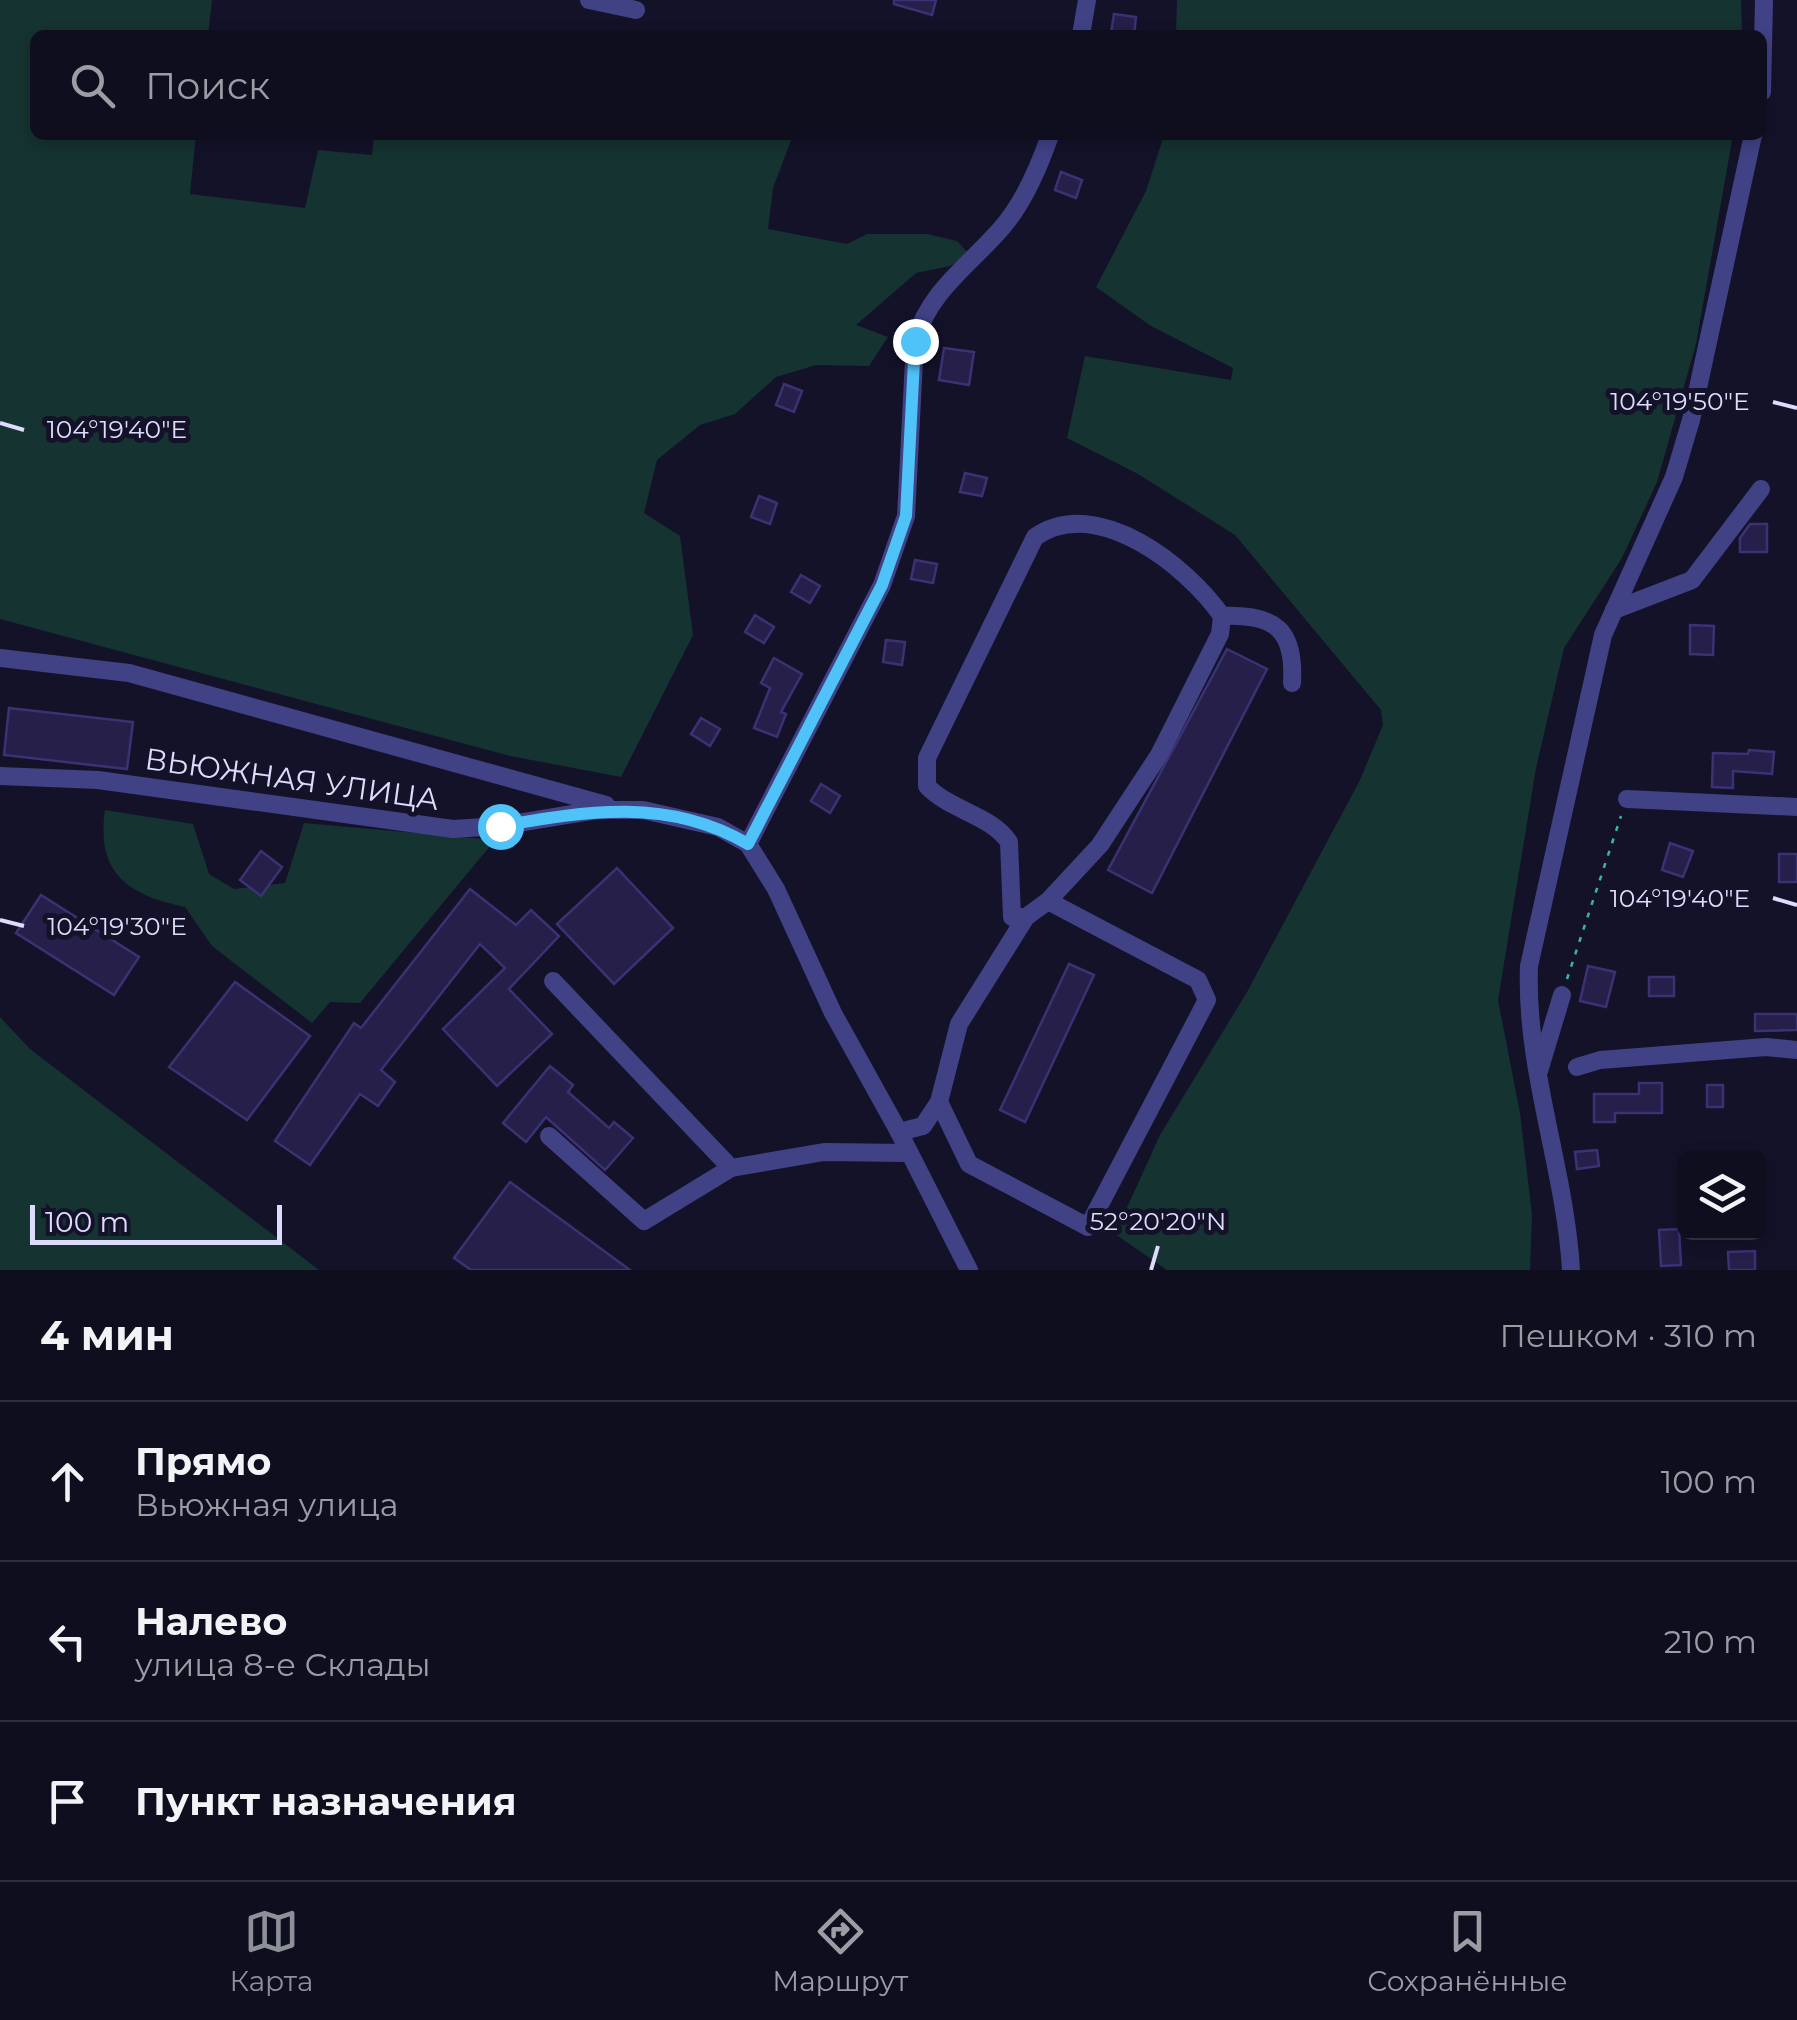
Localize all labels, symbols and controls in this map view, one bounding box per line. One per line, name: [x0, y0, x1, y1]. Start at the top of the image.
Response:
search box: [30, 30, 1767, 140]
icon: search: [65, 58, 120, 113]
text: Поиск: [145, 62, 270, 109]
route end: [893, 319, 939, 365]
text: 104°19'50"E: [1610, 386, 1750, 416]
text: 104°19'40"E: [47, 414, 187, 444]
street label: ВЬЮЖНАЯ УЛИЦА: [143, 740, 441, 818]
route start: [478, 804, 524, 850]
text: 104°19'40"E: [1610, 883, 1750, 913]
text: 104°19'30"E: [47, 911, 187, 941]
map controls: [1677, 1150, 1767, 1240]
button: layers: [1677, 1150, 1767, 1240]
scale bar: [30, 1200, 282, 1244]
text: 100 m: [45, 1205, 129, 1239]
text: 52°20'20"N: [1090, 1206, 1226, 1236]
text: 4 мин: [40, 1309, 174, 1361]
text: Пешком · 310 m: [1500, 1316, 1757, 1355]
text: Прямо: [135, 1438, 271, 1485]
icon: ahead: [40, 1454, 95, 1509]
text: 100 m: [1661, 1462, 1757, 1501]
text: Вьюжная улица: [135, 1485, 398, 1524]
text: Налево: [135, 1598, 287, 1645]
icon: left: [40, 1614, 95, 1669]
text: 210 m: [1664, 1622, 1757, 1661]
text: улица 8-е Склады: [135, 1645, 431, 1684]
icon: arrive: [40, 1774, 95, 1829]
text: Пункт назначения: [135, 1778, 517, 1825]
tab: Карта: [229, 1904, 313, 1998]
tab: Маршрут: [772, 1904, 908, 1998]
tab: Сохранённые: [1367, 1904, 1568, 1998]

